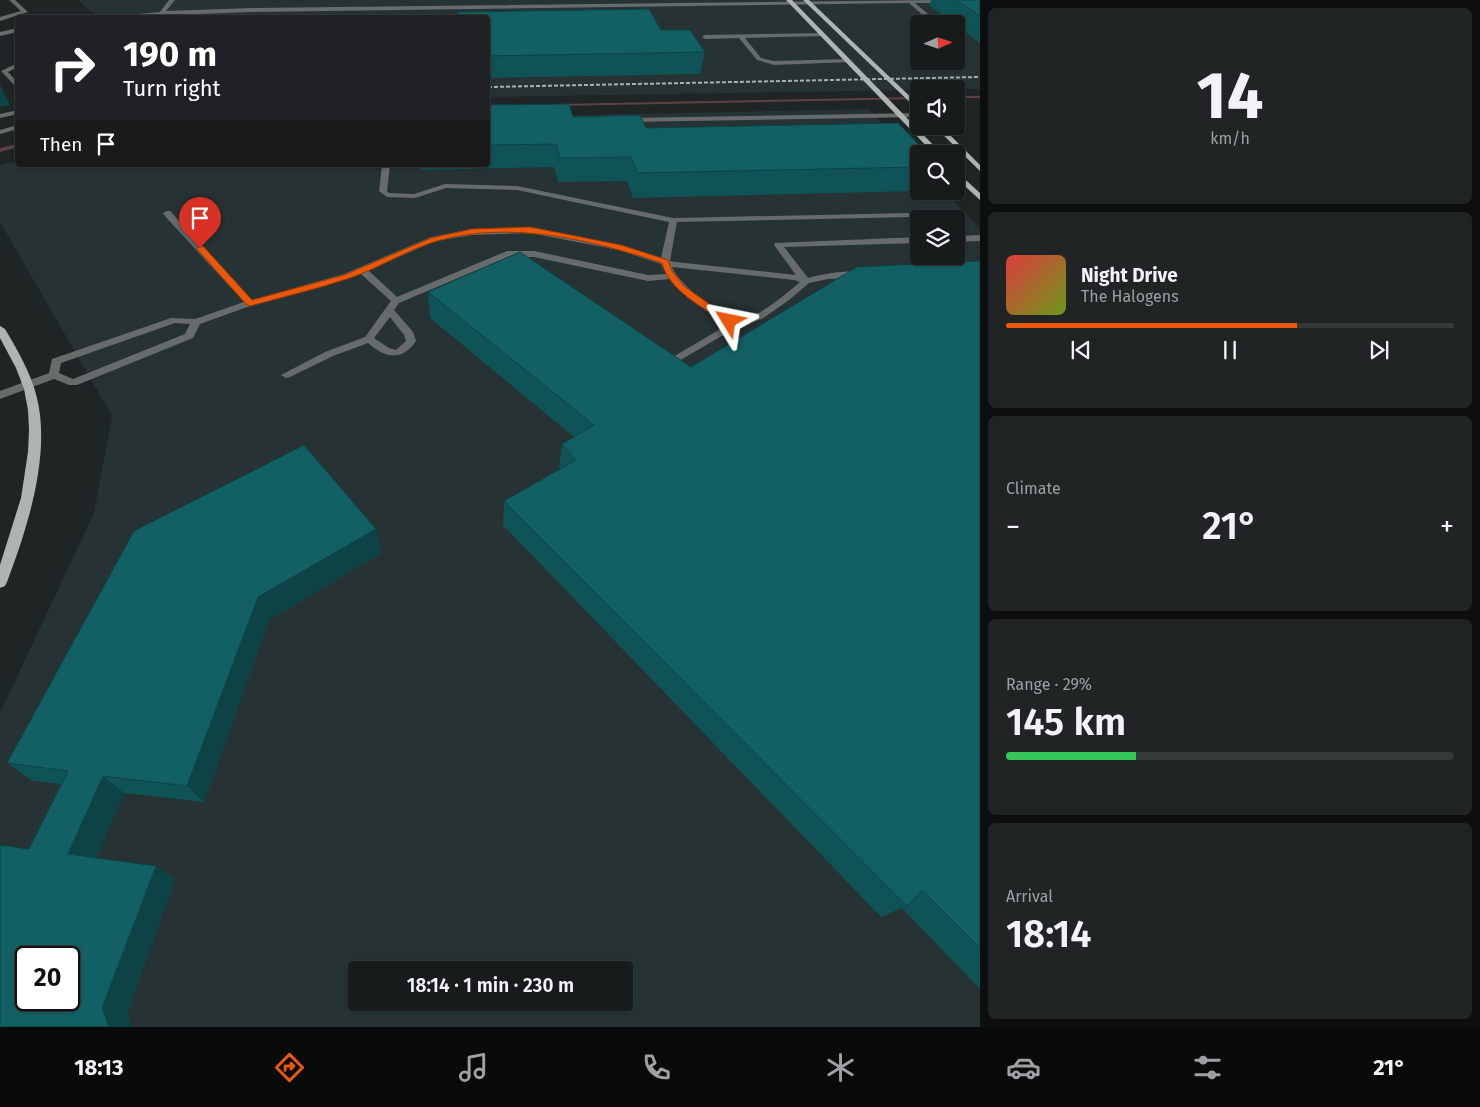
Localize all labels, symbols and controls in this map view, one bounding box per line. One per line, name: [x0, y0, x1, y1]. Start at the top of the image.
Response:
north arrow: [910, 15, 965, 70]
map controls: [910, 15, 965, 265]
text: 190 m: [123, 33, 217, 75]
icon: right: [40, 35, 105, 100]
text: 14: [1197, 57, 1263, 135]
text: Turn right: [123, 75, 220, 102]
button: sound: [910, 80, 965, 135]
text: km/h: [1210, 129, 1250, 148]
icon: arrive: [92, 130, 120, 158]
text: Then: [40, 133, 82, 156]
button: search: [910, 145, 965, 200]
pin: [179, 197, 221, 248]
icon: arrive: [186, 204, 214, 232]
button: layers: [910, 210, 965, 265]
text: Night Drive: [1081, 264, 1178, 287]
text: The Halogens: [1081, 287, 1179, 306]
position arrow: [702, 294, 754, 346]
icon: previous: [1067, 336, 1095, 364]
icon: pause: [1216, 336, 1244, 364]
icon: next: [1365, 336, 1393, 364]
text: Climate: [1006, 479, 1061, 498]
text: 21°: [1202, 503, 1258, 549]
text: −: [1006, 510, 1020, 543]
text: +: [1440, 510, 1454, 543]
text: Range · 29%: [1006, 675, 1092, 694]
text: 145 km: [1006, 699, 1126, 745]
text: Arrival: [1006, 887, 1053, 906]
text: 18:14: [1006, 911, 1091, 957]
speed limit sign: 20: [15, 946, 80, 1011]
text: 18:14 · 1 min · 230 m: [407, 974, 574, 997]
icon: directions: [272, 1050, 307, 1085]
icon: music: [456, 1050, 491, 1085]
icon: phone: [639, 1050, 674, 1085]
icon: climate: [823, 1050, 858, 1085]
icon: car: [1006, 1050, 1041, 1085]
icon: filters: [1190, 1050, 1225, 1085]
text: 18:13: [74, 1054, 123, 1081]
text: 21°: [1373, 1054, 1406, 1081]

